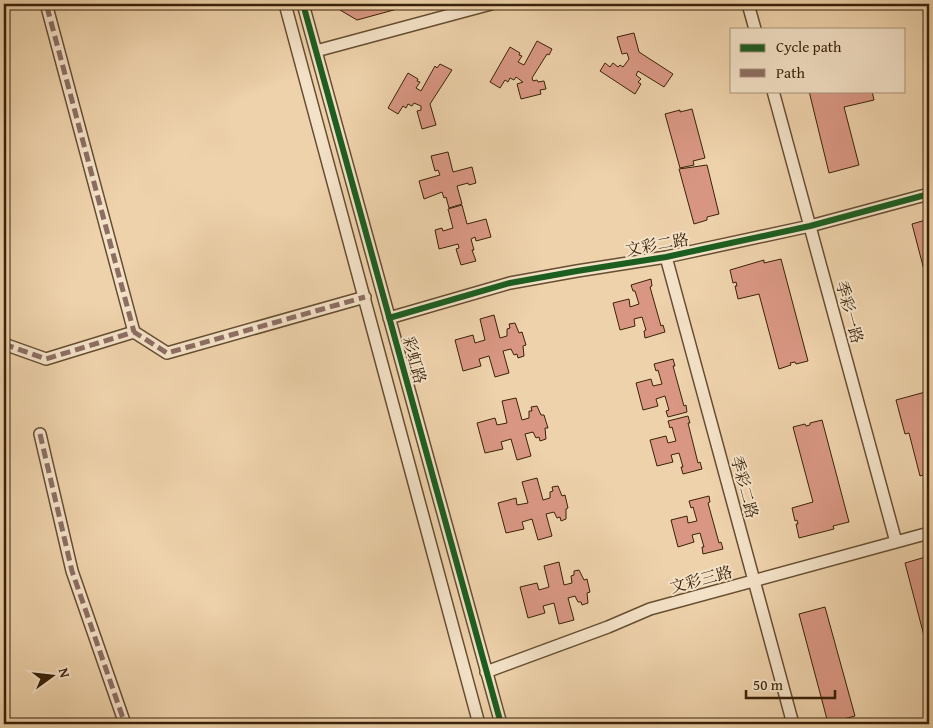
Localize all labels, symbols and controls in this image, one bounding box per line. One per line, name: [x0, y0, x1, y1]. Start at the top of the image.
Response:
legend: [730, 28, 906, 92]
text: Cycle path: [776, 36, 842, 57]
text: Path: [776, 62, 805, 83]
street label: 文彩二路: [623, 227, 691, 261]
street label: 季彩一路: [830, 278, 870, 346]
street label: 彩虹路: [397, 334, 433, 386]
street label: 季彩二路: [725, 453, 765, 521]
street label: 文彩三路: [667, 559, 735, 599]
north arrow: [28, 650, 78, 700]
text: N: [54, 666, 76, 680]
scale bar: [746, 668, 834, 700]
text: 50 m: [753, 674, 784, 695]

